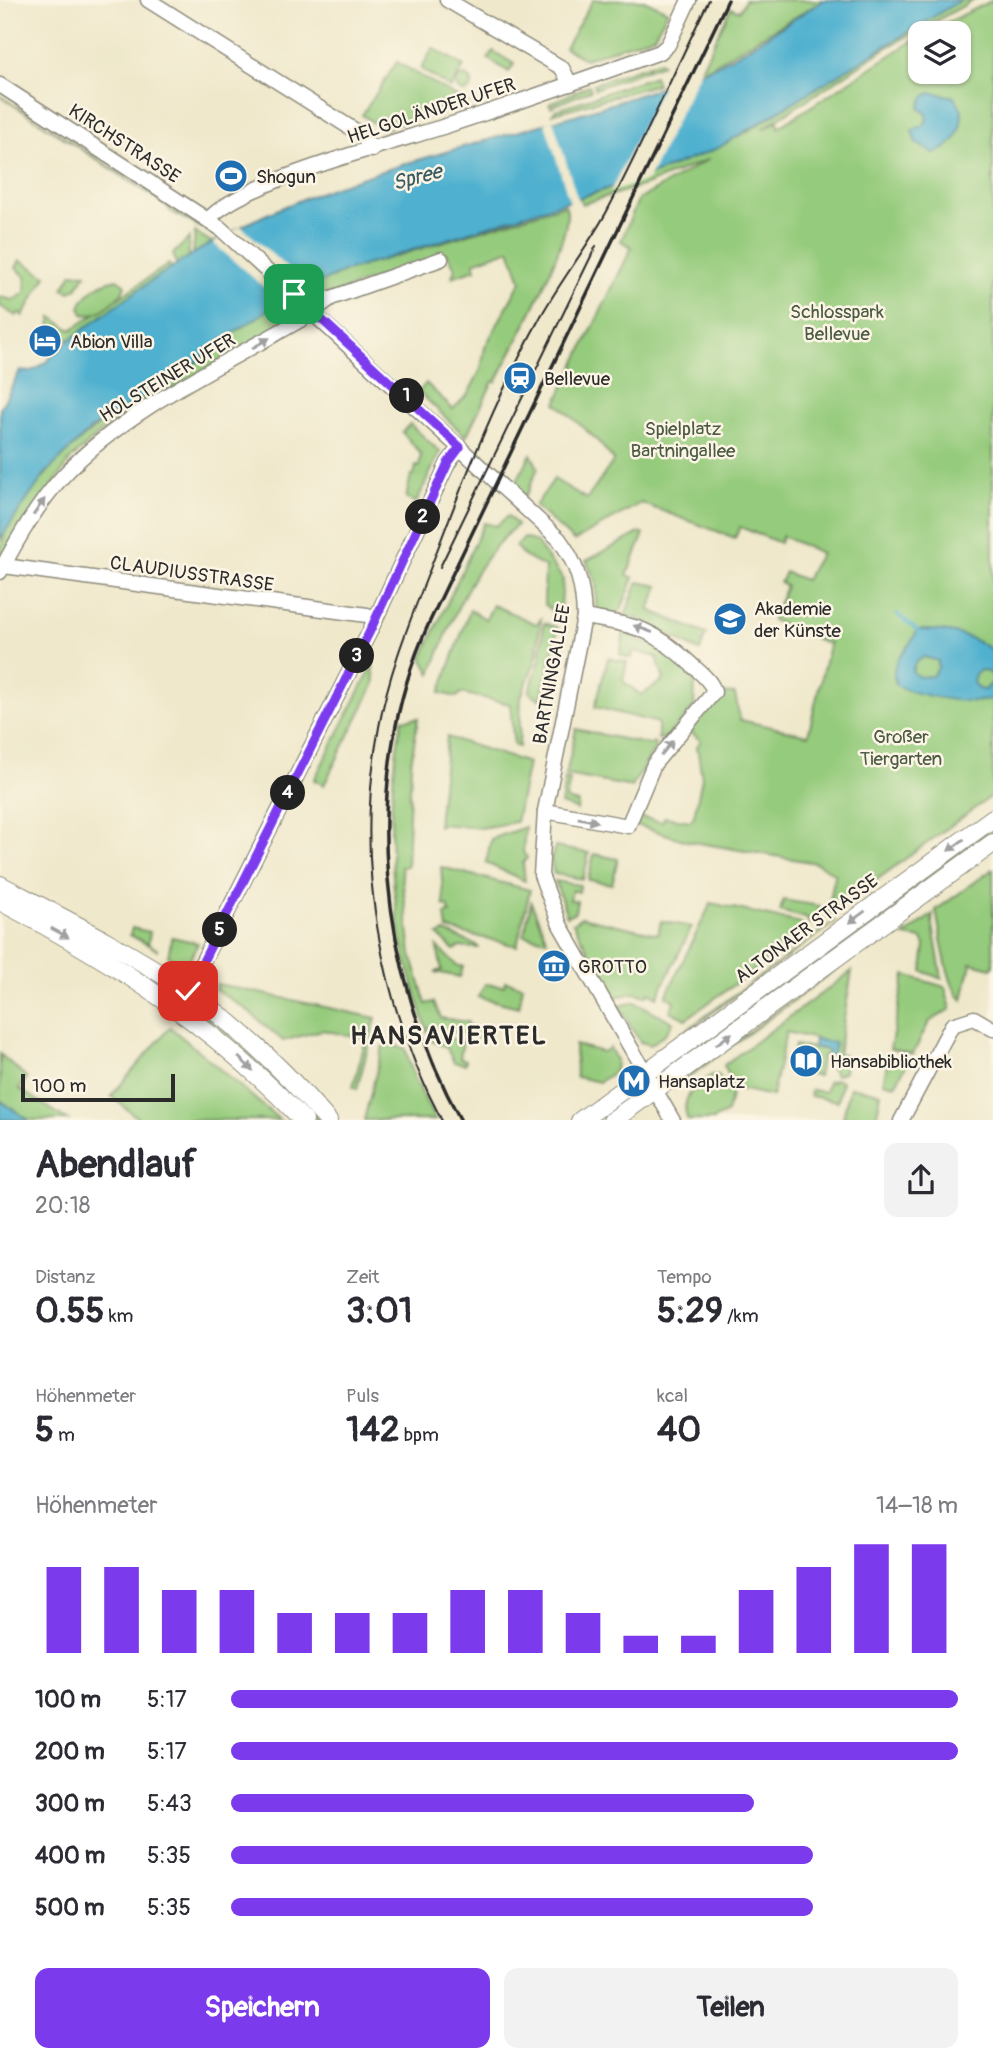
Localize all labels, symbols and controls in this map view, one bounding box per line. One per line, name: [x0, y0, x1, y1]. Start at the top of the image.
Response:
map controls: [908, 21, 971, 84]
button: layers: [908, 21, 971, 84]
street label: HELGOLÄNDER UFER: [344, 72, 518, 149]
street label: KIRCHSTRASSE: [64, 99, 185, 189]
sports icon: Shogun: [212, 157, 250, 195]
water label: Spree: [390, 157, 447, 197]
place label: Shogun: [256, 165, 316, 189]
pin: [264, 264, 324, 324]
icon: arrive: [275, 275, 313, 313]
park label: Schlosspark Bellevue: [790, 300, 884, 346]
hotel icon: Abion Villa: [26, 322, 64, 360]
street label: HOLSTEINER UFER: [95, 328, 240, 428]
place label: Abion Villa: [70, 330, 153, 354]
one-way arrow: [252, 337, 271, 349]
station icon: Bellevue: [501, 359, 539, 397]
place label: Bellevue: [544, 367, 611, 391]
pin: 1: [390, 378, 424, 414]
text: 1: [403, 383, 410, 407]
park label: Spielplatz Bartningallee: [631, 417, 736, 463]
one-way arrow: [32, 498, 46, 516]
pin: 2: [406, 500, 440, 534]
text: 2: [417, 504, 428, 528]
street label: CLAUDIUSSTRASSE: [108, 551, 275, 597]
place label: Akademie der Künste: [754, 597, 842, 643]
school or university icon: Akademie der Künste: [711, 600, 749, 638]
street label: BARTNINGALLEE: [528, 602, 576, 746]
one-way arrow: [633, 624, 654, 635]
pin: 3: [340, 638, 374, 674]
text: 3: [351, 643, 362, 667]
park label: Großer Tiergarten: [860, 725, 942, 771]
one-way arrow: [659, 740, 674, 757]
pin: 4: [270, 776, 306, 810]
text: 4: [282, 780, 293, 804]
one-way arrow: [577, 814, 599, 825]
one-way arrow: [948, 837, 966, 852]
street label: ALTONAER STRASSE: [730, 869, 883, 989]
one-way arrow: [848, 910, 866, 924]
pin: 5: [202, 912, 238, 948]
text: 5: [214, 917, 225, 941]
one-way arrow: [50, 927, 70, 939]
museum icon: GROTTO: [535, 947, 573, 985]
place label: GROTTO: [578, 955, 647, 979]
pin: [158, 961, 218, 1021]
icon: check: [169, 972, 207, 1010]
district label: HANSAVIERTEL: [350, 1020, 548, 1052]
one-way arrow: [715, 1032, 733, 1046]
library icon: Hansabibliothek: [787, 1042, 825, 1080]
place label: Hansabibliothek: [830, 1050, 952, 1074]
one-way arrow: [237, 1055, 254, 1071]
metro station icon: Hansaplatz: [615, 1062, 653, 1100]
place label: Hansaplatz: [658, 1070, 745, 1094]
scale bar: [21, 1072, 175, 1103]
text: 100 m: [32, 1074, 86, 1098]
text: Abendlauf: [35, 1141, 197, 1189]
button: share: [884, 1143, 958, 1217]
text: 20:18: [35, 1191, 90, 1220]
text: Distanz: [35, 1265, 95, 1289]
text: Zeit: [346, 1265, 379, 1289]
text: Tempo: [657, 1265, 712, 1289]
text: 0.55: [35, 1289, 105, 1333]
text: 3:01: [346, 1289, 412, 1333]
text: 5:29: [657, 1289, 723, 1333]
text: km: [105, 1304, 133, 1328]
text: /km: [723, 1304, 759, 1328]
text: Höhenmeter: [35, 1384, 136, 1408]
text: Puls: [346, 1384, 379, 1408]
text: kcal: [657, 1384, 688, 1408]
text: 5: [35, 1408, 54, 1452]
text: 142: [346, 1408, 400, 1452]
text: 40: [657, 1408, 701, 1452]
text: m: [54, 1423, 75, 1447]
text: bpm: [400, 1423, 439, 1447]
text: Höhenmeter: [35, 1491, 157, 1520]
text: 14–18 m: [876, 1491, 958, 1520]
text: 100 m: [35, 1685, 101, 1714]
text: 5:17: [147, 1685, 187, 1714]
text: 200 m: [35, 1737, 105, 1766]
text: 5:17: [147, 1737, 187, 1766]
text: 300 m: [35, 1789, 105, 1818]
text: 5:43: [147, 1789, 192, 1818]
text: 400 m: [35, 1841, 105, 1870]
text: 5:35: [147, 1841, 191, 1870]
text: 500 m: [35, 1893, 104, 1922]
text: 5:35: [147, 1893, 191, 1922]
button: Speichern: [35, 1968, 490, 2048]
button: Teilen: [504, 1968, 958, 2048]

